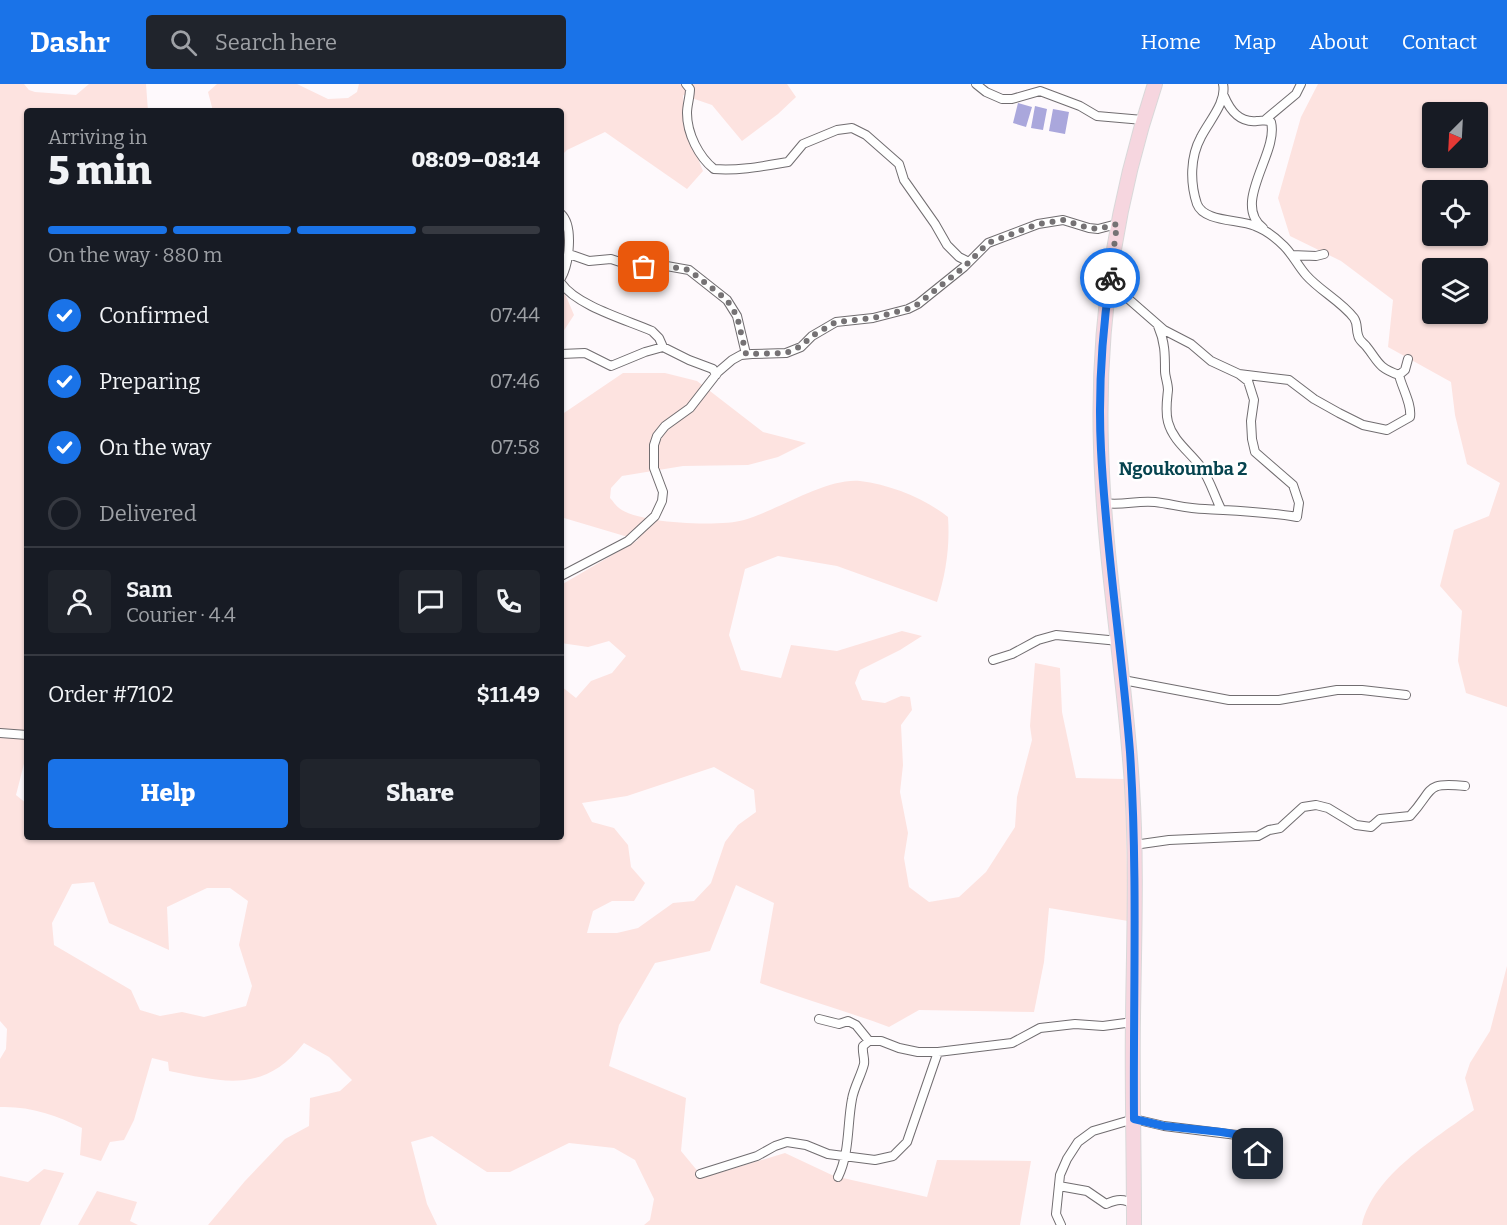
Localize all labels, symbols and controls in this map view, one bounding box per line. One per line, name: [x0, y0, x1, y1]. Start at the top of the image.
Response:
search box: [146, 15, 566, 69]
text: Dashr: [30, 26, 110, 59]
icon: search: [167, 26, 200, 59]
text: Search here: [215, 29, 337, 56]
text: Home: [1141, 29, 1201, 55]
text: Map: [1234, 29, 1276, 55]
text: About: [1309, 29, 1369, 55]
text: Contact: [1402, 29, 1477, 55]
north arrow: [1422, 102, 1488, 168]
map controls: [1422, 102, 1488, 324]
text: Arriving in: [48, 125, 147, 149]
text: 08:09–08:14: [411, 146, 540, 173]
text: 5 min: [48, 148, 152, 194]
button: locate: [1422, 180, 1488, 246]
pin: [618, 241, 669, 292]
text: On the way · 880 m: [48, 243, 222, 267]
courier: [1080, 248, 1140, 308]
icon: bag: [627, 250, 660, 283]
button: layers: [1422, 258, 1488, 324]
icon: bike: [1094, 262, 1127, 295]
icon: check: [48, 299, 81, 332]
text: Confirmed: [99, 302, 209, 329]
text: 07:44: [489, 303, 540, 327]
icon: check: [48, 365, 81, 398]
text: Preparing: [99, 368, 201, 395]
text: 07:46: [490, 369, 540, 393]
icon: check: [48, 431, 81, 464]
text: On the way: [99, 434, 211, 461]
text: 07:58: [490, 435, 540, 459]
district label: Ngoukoumba 2: [1119, 458, 1247, 480]
text: Delivered: [99, 500, 197, 527]
button: person: [48, 570, 111, 633]
button: chat: [399, 570, 462, 633]
button: phone: [477, 570, 540, 633]
text: Sam: [126, 576, 172, 603]
text: Courier · 4.4: [126, 603, 236, 627]
text: Order #7102: [48, 681, 173, 708]
text: $11.49: [477, 681, 540, 708]
button: Help: [48, 759, 288, 828]
button: Share: [300, 759, 540, 828]
pin: [1232, 1128, 1283, 1179]
icon: home: [1241, 1137, 1274, 1170]

